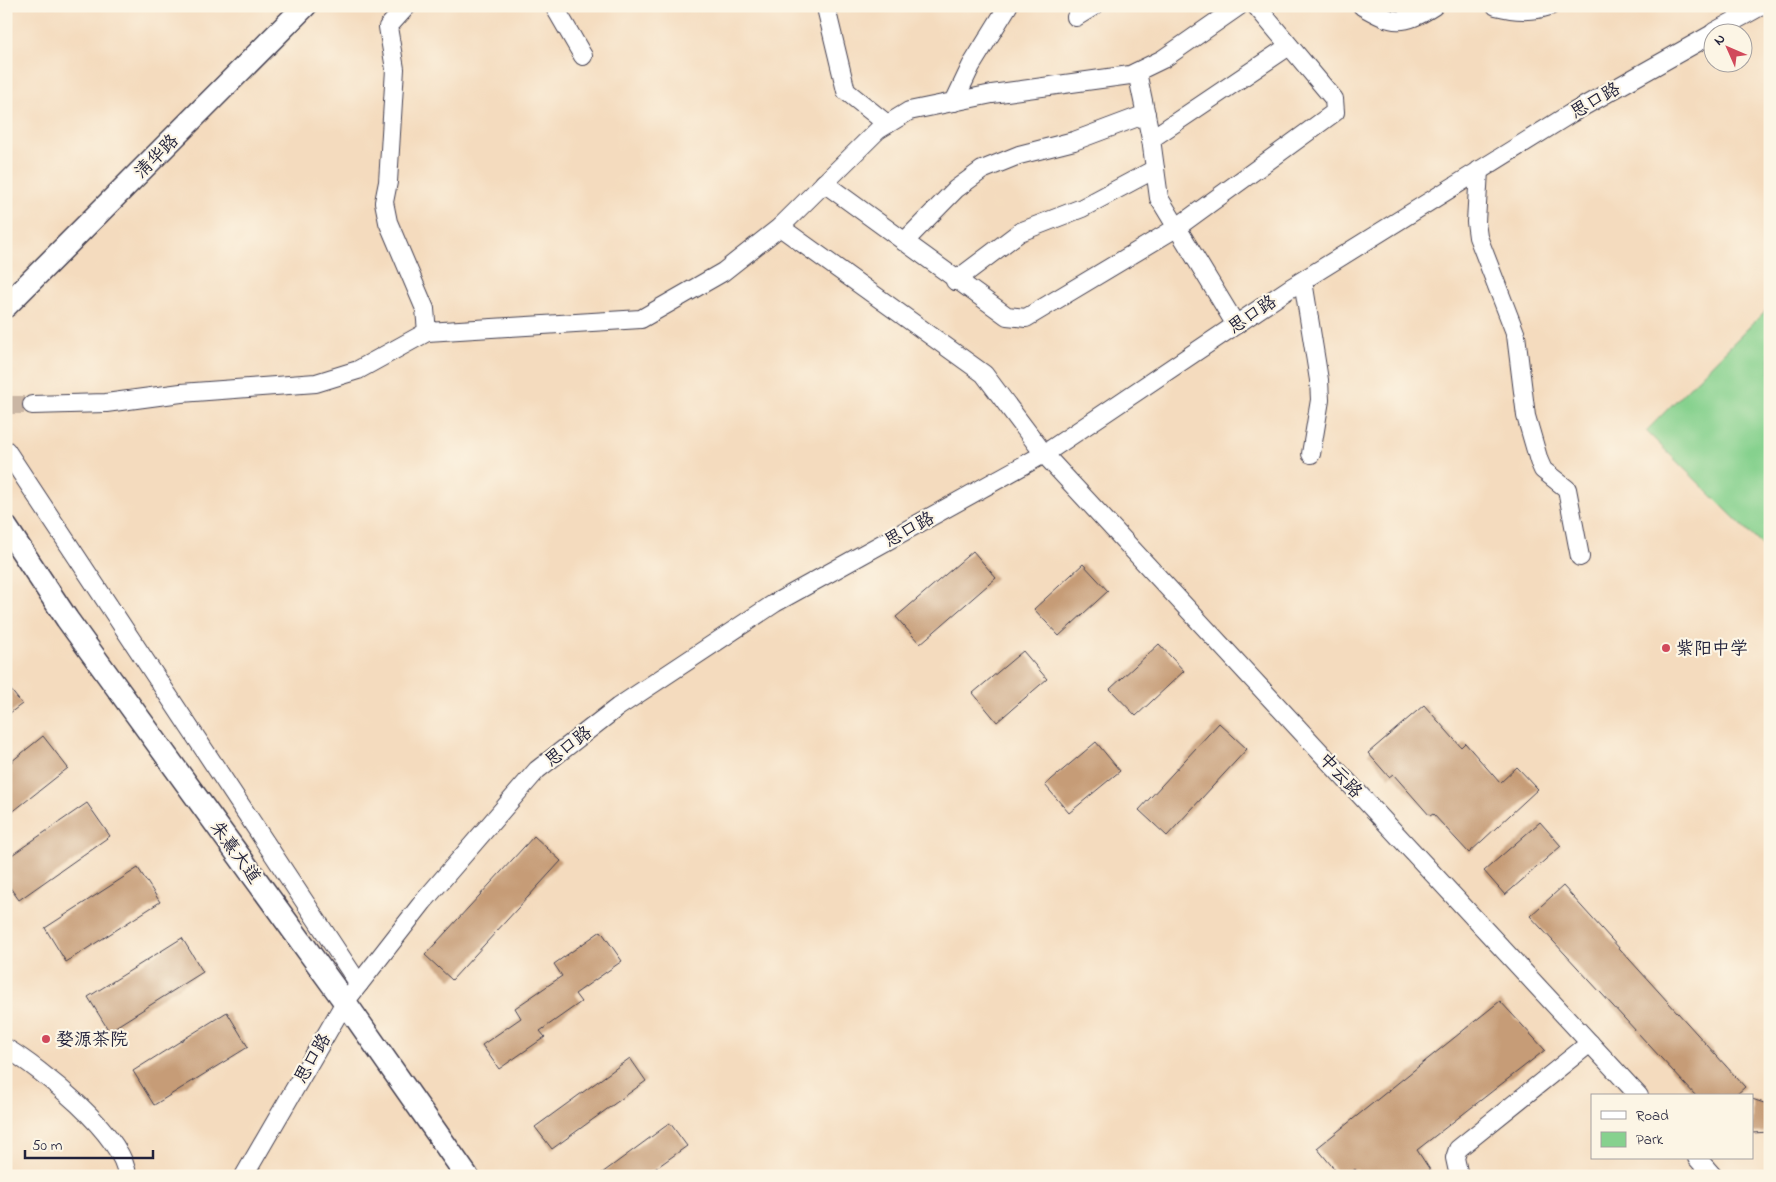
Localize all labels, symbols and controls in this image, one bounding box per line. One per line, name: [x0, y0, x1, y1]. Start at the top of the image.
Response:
north arrow: [1704, 22, 1754, 72]
text: N: [1709, 29, 1731, 51]
street label: 思口路: [1566, 77, 1626, 126]
street label: 清华路: [129, 129, 186, 186]
street label: 思口路: [1223, 290, 1283, 342]
street label: 思口路: [880, 506, 940, 555]
place label: 紫阳中学: [1676, 637, 1748, 663]
marker: 紫阳中学: [1660, 642, 1672, 654]
street label: 思口路: [540, 721, 599, 774]
street label: 中云路: [1312, 748, 1367, 805]
street label: 朱熹大道: [203, 816, 266, 890]
place label: 婺源茶院: [56, 1028, 128, 1054]
street label: 思口路: [289, 1029, 338, 1089]
marker: 婺源茶院: [40, 1033, 52, 1045]
legend: [1591, 1094, 1754, 1160]
text: Road: [1636, 1105, 1669, 1127]
scale bar: [25, 1127, 152, 1159]
text: Park: [1636, 1129, 1664, 1151]
text: 50 m: [32, 1135, 63, 1157]

